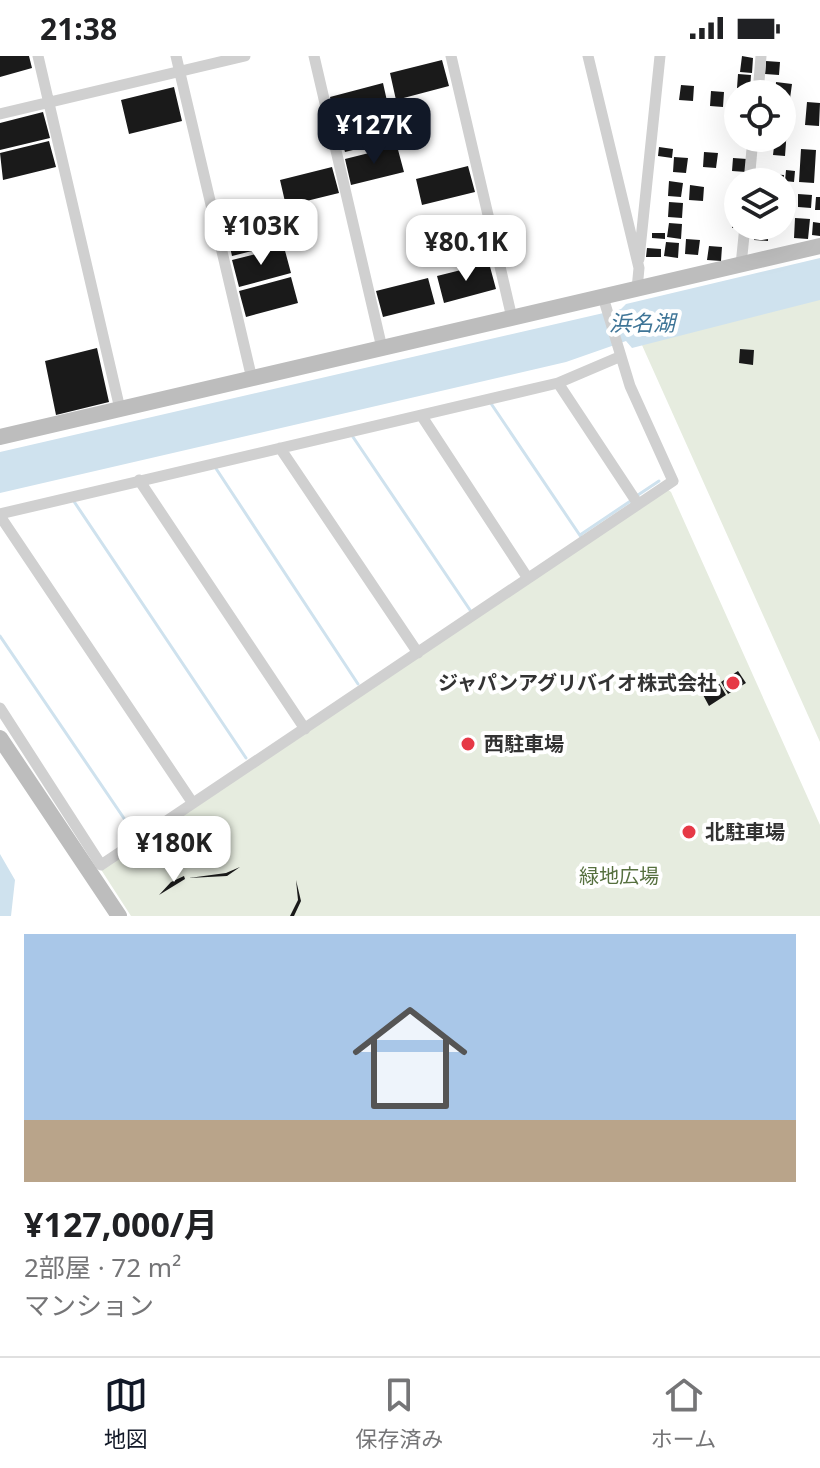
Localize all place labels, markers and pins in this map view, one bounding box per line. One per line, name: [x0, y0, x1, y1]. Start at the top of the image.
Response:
pin: ¥127K: [318, 98, 430, 166]
pin: ¥103K: [205, 199, 317, 267]
pin: ¥80.1K: [401, 215, 531, 283]
place label: ジャパンアグリバイオ株式会社: [438, 669, 717, 696]
marker: ジャパンアグリバイオ株式会社: [724, 674, 742, 692]
place label: 西駐車場: [484, 730, 564, 757]
marker: 西駐車場: [459, 735, 477, 753]
pin: ¥180K: [118, 816, 230, 884]
place label: 北駐車場: [705, 818, 785, 845]
marker: 北駐車場: [680, 823, 698, 841]

